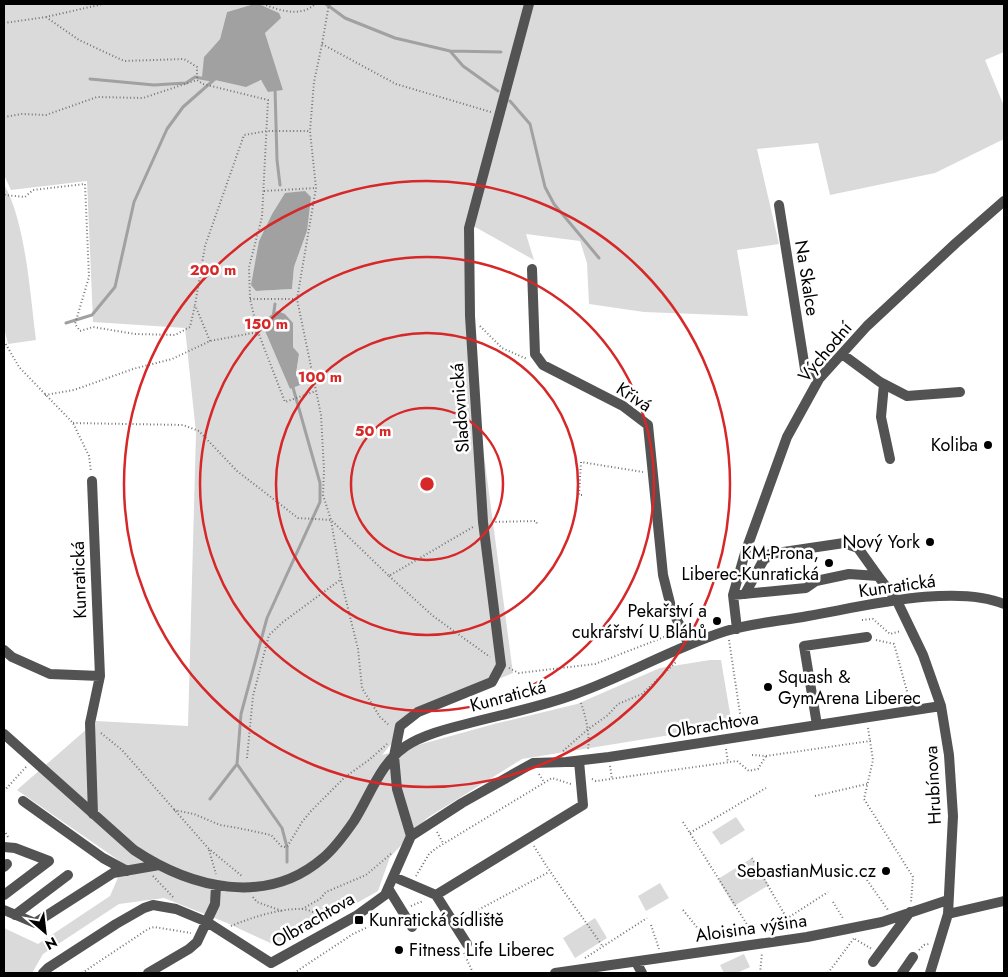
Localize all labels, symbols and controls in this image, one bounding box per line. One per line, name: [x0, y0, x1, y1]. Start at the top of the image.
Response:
street label: Na Skalce: [788, 238, 826, 318]
text: 200 m: [190, 259, 236, 281]
text: 150 m: [244, 313, 288, 335]
street label: Východní: [792, 315, 859, 388]
street label: Sladovnická: [444, 362, 476, 454]
text: 100 m: [298, 366, 342, 388]
street label: Křivá: [611, 376, 657, 418]
text: 50 m: [355, 420, 391, 442]
place label: Koliba: [931, 432, 978, 458]
marker: Koliba: [982, 439, 994, 451]
centre of rings: [418, 475, 436, 493]
place label: Nový York: [842, 529, 920, 555]
marker: Nový York: [924, 536, 936, 548]
place label: KM-Prona, Liberec-Kunratická: [682, 540, 819, 587]
street label: Kunratická: [65, 541, 93, 619]
marker: KM-Prona, Liberec-Kunratická: [823, 557, 835, 569]
street label: Kunratická: [857, 568, 937, 604]
place label: Pekařství a cukrářství U Bláhů: [572, 598, 707, 645]
marker: Pekařství a cukrářství U Bláhů: [711, 615, 723, 627]
place label: Squash & GymArena Liberec: [778, 664, 921, 711]
street label: Kunratická: [467, 673, 549, 719]
marker: Squash & GymArena Liberec: [762, 681, 774, 693]
street label: Olbrachtova: [666, 705, 760, 745]
street label: Hrubínova: [918, 745, 948, 825]
place label: SebastianMusic.cz: [737, 858, 877, 884]
marker: SebastianMusic.cz: [880, 865, 892, 877]
street label: Olbrachtova: [267, 886, 359, 954]
north arrow: [20, 907, 70, 957]
place label: Kunratická sídliště: [369, 907, 504, 933]
street label: Aloisina výšina: [694, 907, 808, 949]
marker: Kunratická sídliště: [353, 914, 365, 926]
text: N: [41, 932, 61, 955]
place label: Fitness Life Liberec: [409, 937, 554, 963]
marker: Fitness Life Liberec: [393, 944, 405, 956]

